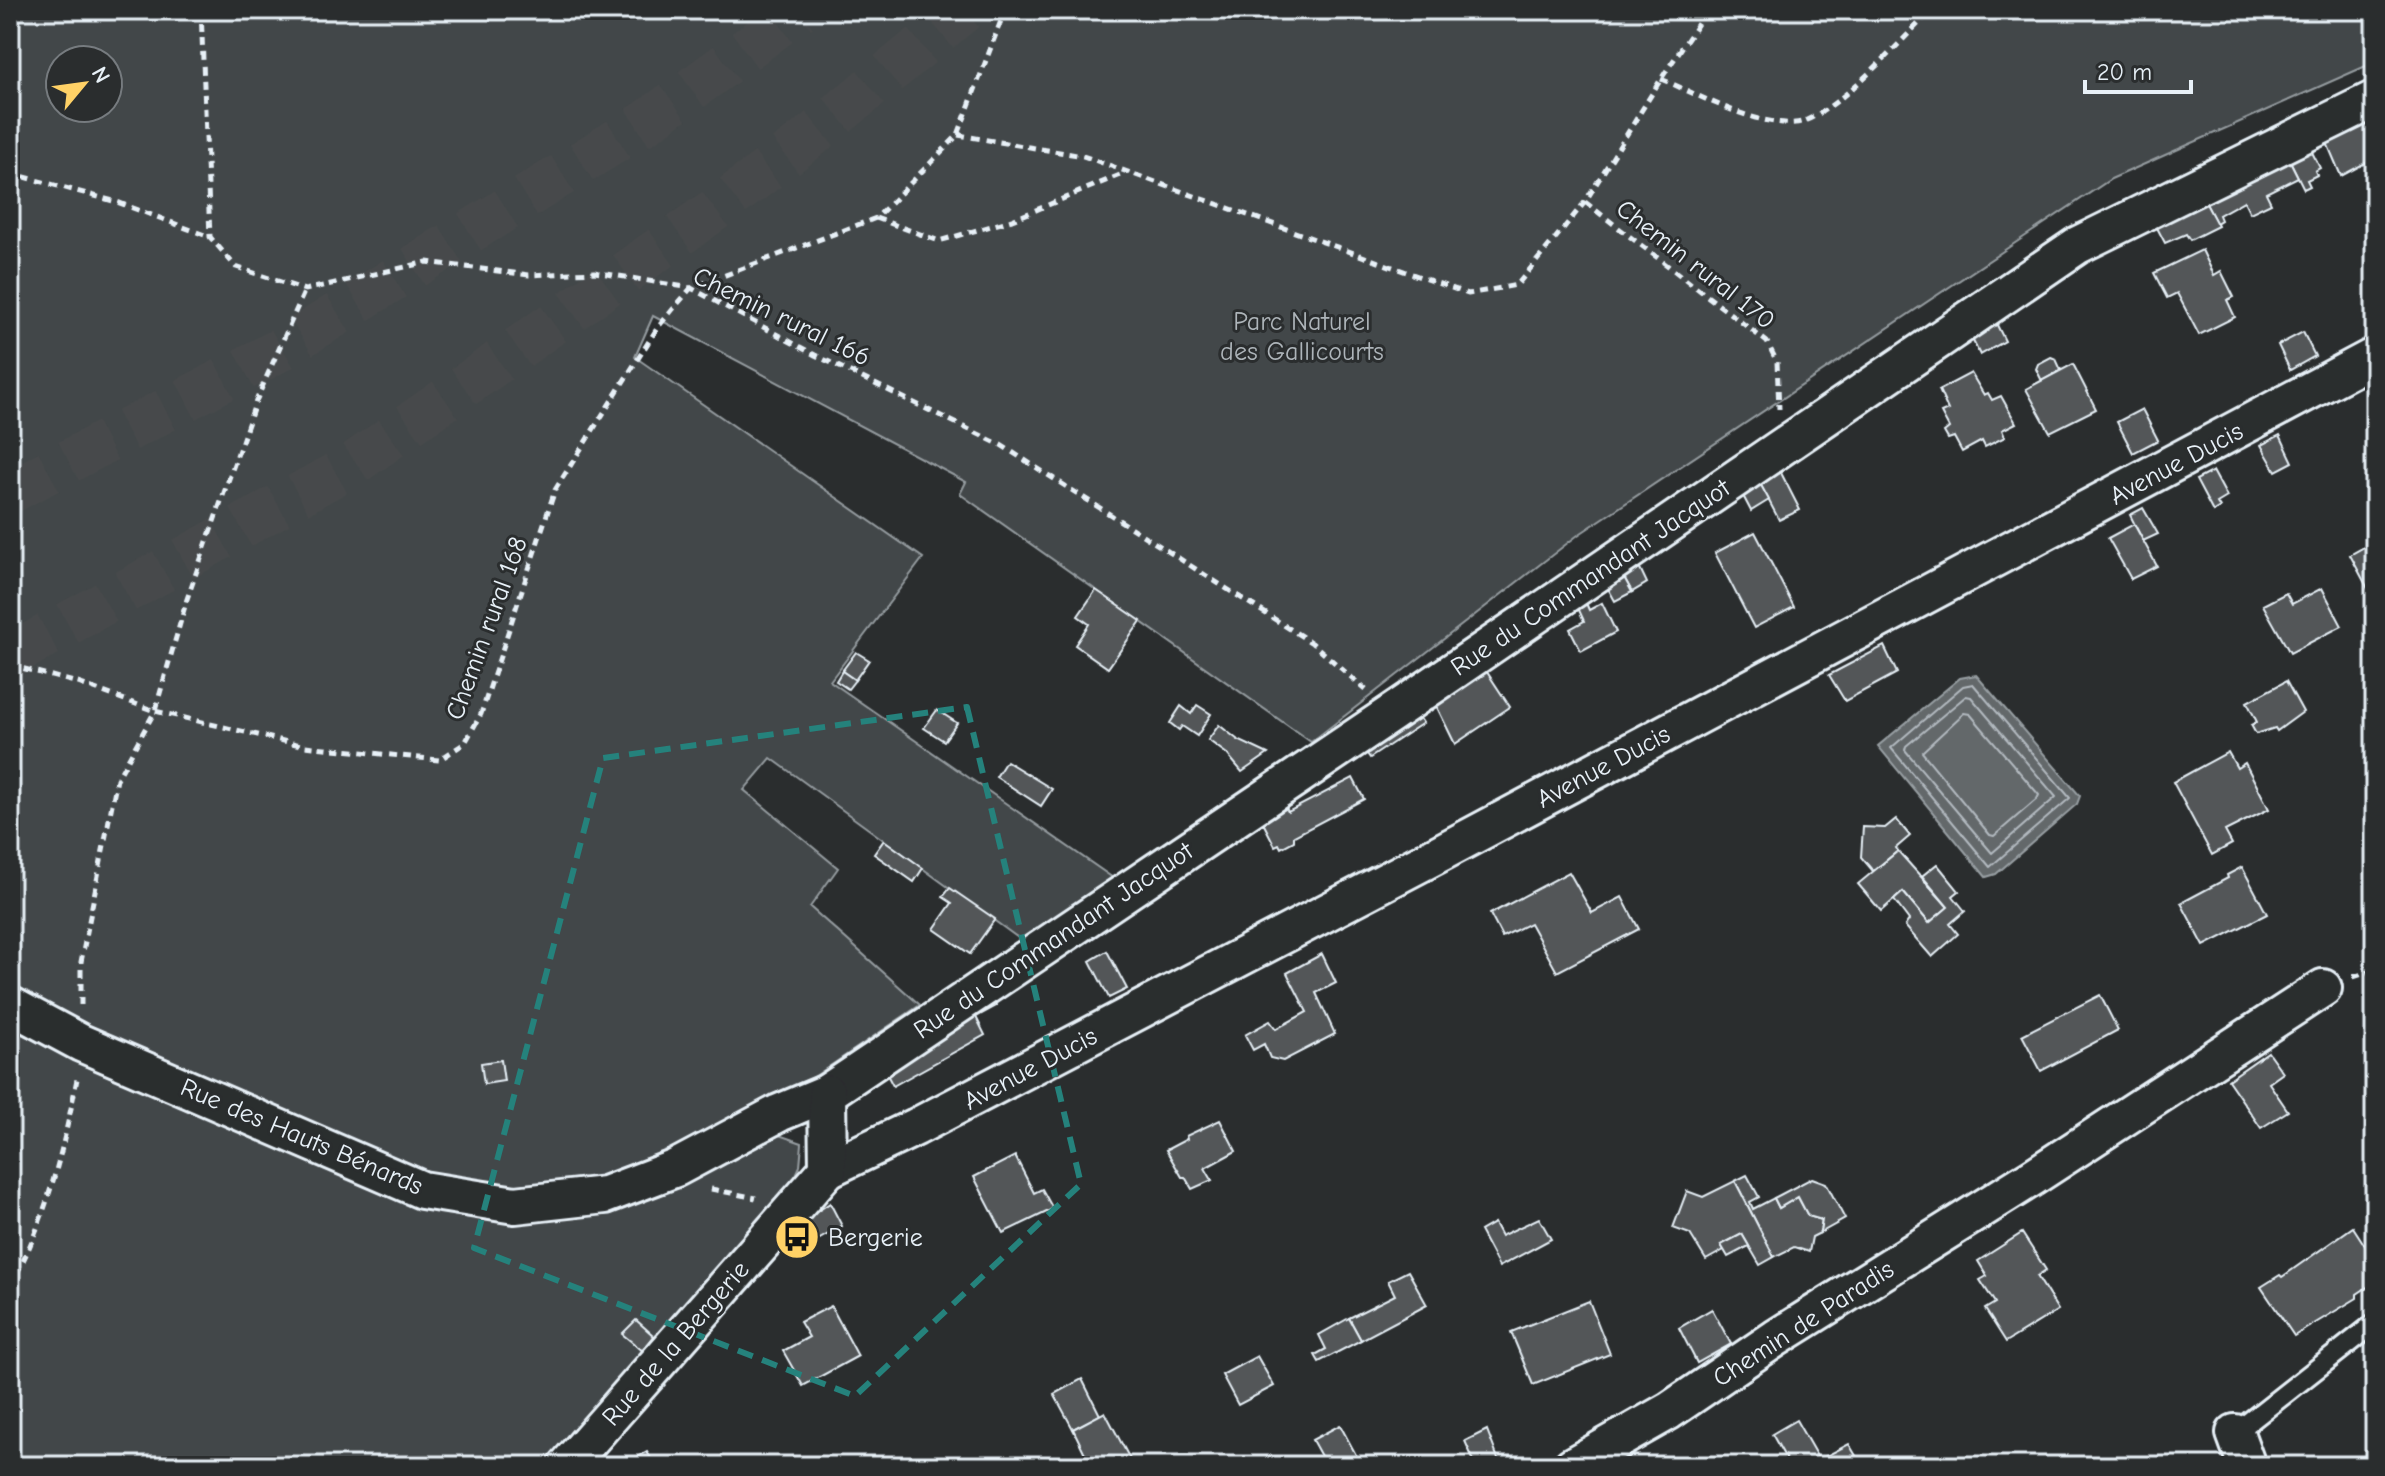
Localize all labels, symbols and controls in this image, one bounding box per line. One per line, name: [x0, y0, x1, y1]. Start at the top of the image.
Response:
north arrow: [44, 44, 124, 124]
scale bar: [2085, 44, 2191, 94]
text: 20 m: [2097, 58, 2152, 86]
text: N: [86, 62, 115, 87]
street label: Chemin rural 170: [1610, 194, 1781, 336]
street label: Chemin rural 166: [688, 261, 875, 373]
park label: Parc Naturel des Gallicourts: [1220, 307, 1384, 367]
street label: Avenue Ducis: [2105, 416, 2248, 512]
street label: Rue du Commandant Jacquot: [1445, 472, 1737, 683]
street label: Chemin rural 168: [440, 533, 534, 724]
street label: Avenue Ducis: [1532, 719, 1675, 815]
street label: Rue du Commandant Jacquot: [908, 835, 1200, 1046]
street label: Avenue Ducis: [959, 1021, 1102, 1117]
street label: Rue des Hauts Bénards: [176, 1072, 427, 1202]
bus stop icon: Bergerie: [773, 1213, 821, 1261]
place label: Bergerie: [828, 1223, 923, 1253]
street label: Chemin de Paradis: [1708, 1254, 1900, 1393]
street label: Rue de la Bergerie: [596, 1255, 755, 1432]

